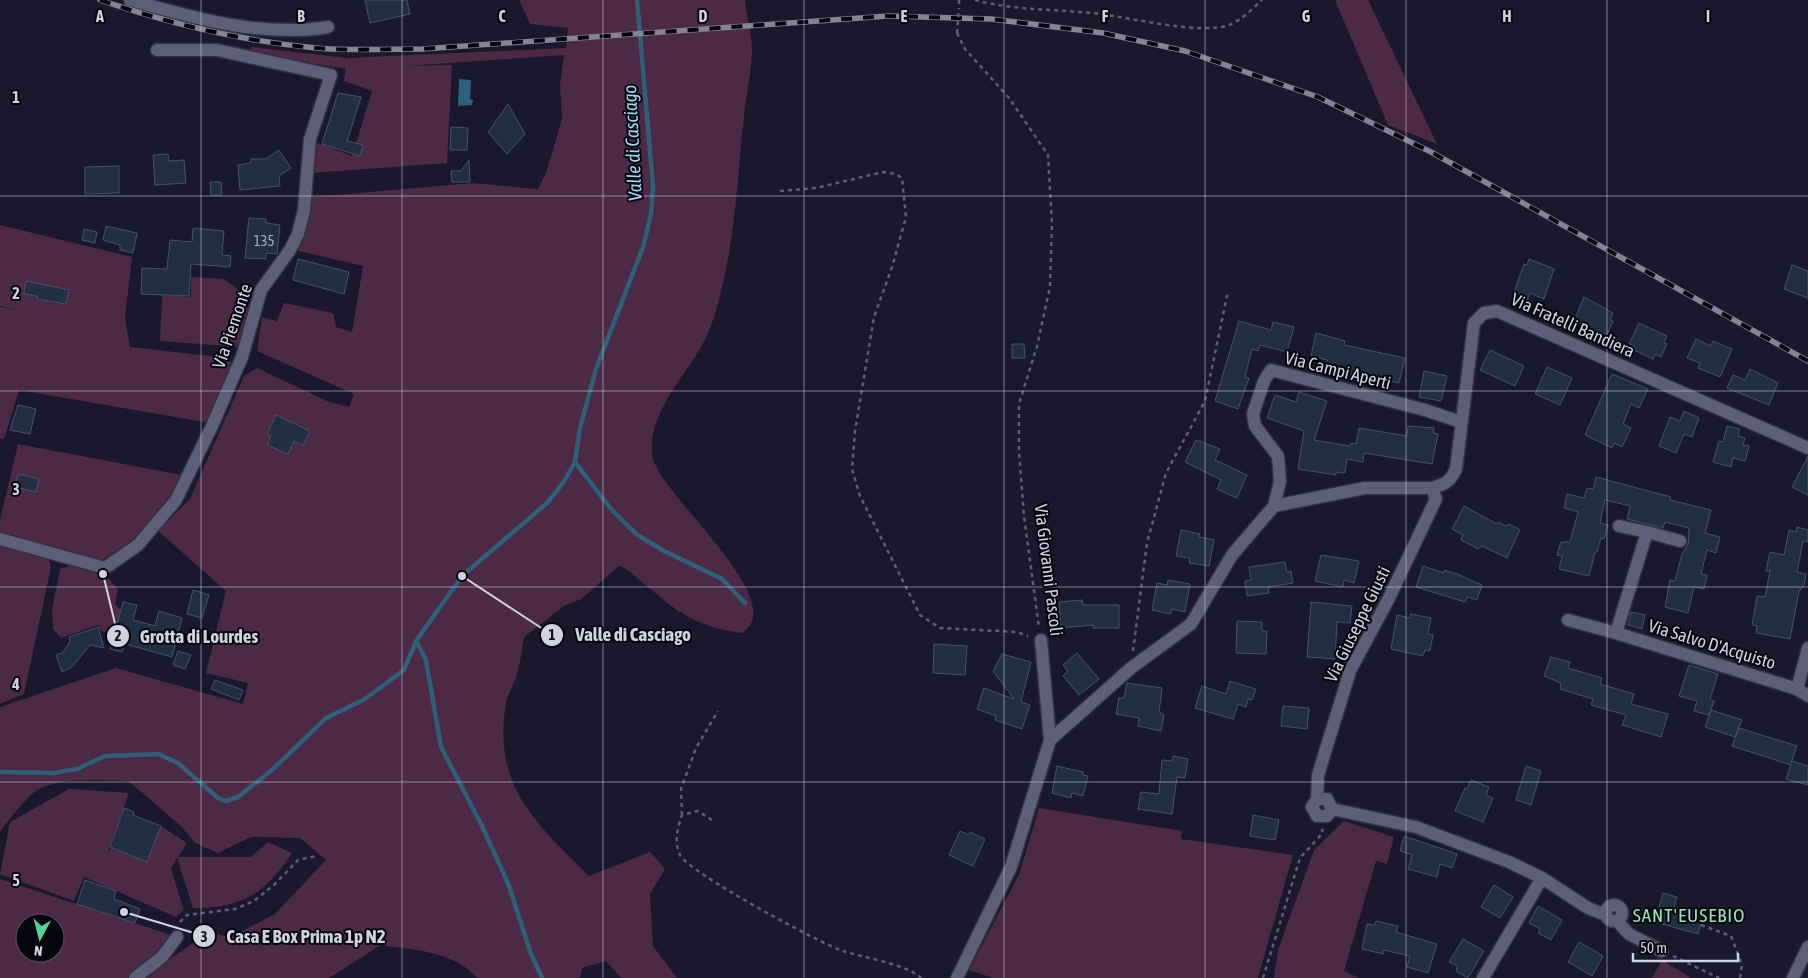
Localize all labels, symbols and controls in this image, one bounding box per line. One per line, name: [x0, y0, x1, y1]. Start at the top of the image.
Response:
text: A: [95, 7, 104, 25]
text: B: [297, 7, 305, 25]
text: C: [498, 7, 506, 25]
text: D: [699, 7, 708, 25]
text: E: [901, 7, 908, 25]
text: F: [1102, 7, 1109, 25]
text: G: [1302, 7, 1311, 25]
text: H: [1502, 7, 1512, 25]
text: I: [1706, 7, 1710, 25]
water label: Valle di Casciago: [618, 84, 646, 202]
text: 1: [12, 88, 20, 106]
house number: 135: [253, 232, 275, 249]
street label: Via Piemonte: [208, 281, 256, 371]
text: 2: [12, 284, 20, 302]
street label: Via Fratelli Bandiera: [1508, 288, 1638, 362]
street label: Via Campi Aperti: [1283, 347, 1393, 393]
text: 3: [12, 480, 20, 498]
street label: Via Giovanni Pascoli: [1030, 503, 1068, 637]
street label: Via Giuseppe Giusti: [1320, 563, 1394, 685]
street label: Via Salvo D'Acquisto: [1646, 615, 1778, 673]
callout: Valle di Casciago: [540, 618, 700, 652]
callout: Grotta di Lourdes: [105, 619, 269, 653]
text: Valle di Casciago: [574, 623, 691, 645]
text: Grotta di Lourdes: [140, 625, 258, 647]
text: 1: [548, 626, 556, 643]
text: 2: [114, 627, 122, 644]
text: 4: [11, 675, 20, 693]
text: 5: [12, 871, 20, 889]
district label: SANT'EUSEBIO: [1633, 904, 1745, 926]
north arrow: [15, 913, 65, 963]
callout: Casa E Box Prima 1p N2: [192, 919, 396, 953]
text: Casa E Box Prima 1p N2: [226, 925, 386, 947]
text: 3: [200, 928, 208, 945]
scale bar: [1633, 930, 1738, 962]
text: 50 m: [1640, 939, 1667, 956]
text: N: [33, 942, 43, 959]

